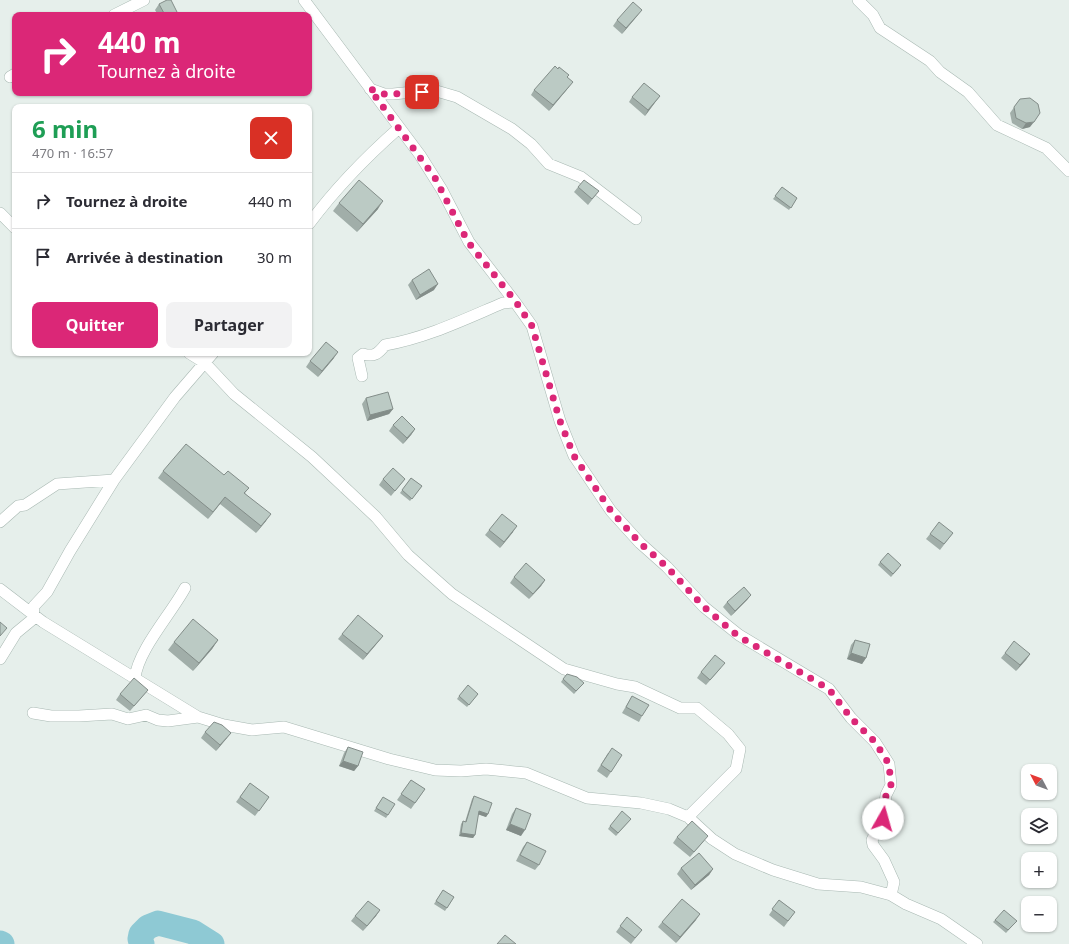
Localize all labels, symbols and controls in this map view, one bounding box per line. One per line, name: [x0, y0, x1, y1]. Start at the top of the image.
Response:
text: 440 m: [98, 23, 181, 61]
icon: right: [32, 28, 84, 80]
text: Tournez à droite: [98, 59, 236, 83]
pin: [405, 75, 439, 109]
icon: arrive: [411, 81, 433, 103]
text: 6 min: [32, 112, 98, 145]
button: close: [250, 117, 292, 159]
text: 470 m · 16:57: [32, 144, 113, 162]
icon: right: [32, 190, 54, 212]
text: Tournez à droite: [66, 191, 187, 211]
text: 440 m: [248, 191, 292, 211]
icon: arrive: [32, 246, 54, 268]
text: Arrivée à destination: [66, 247, 223, 267]
text: 30 m: [257, 247, 292, 267]
button: Quitter: [32, 302, 158, 348]
button: Partager: [166, 302, 292, 348]
north arrow: [1021, 764, 1057, 800]
map controls: [1021, 764, 1057, 932]
position arrow: [862, 798, 904, 840]
button: layers: [1021, 808, 1057, 844]
button: +: [1021, 852, 1057, 888]
button: −: [1021, 896, 1057, 932]

